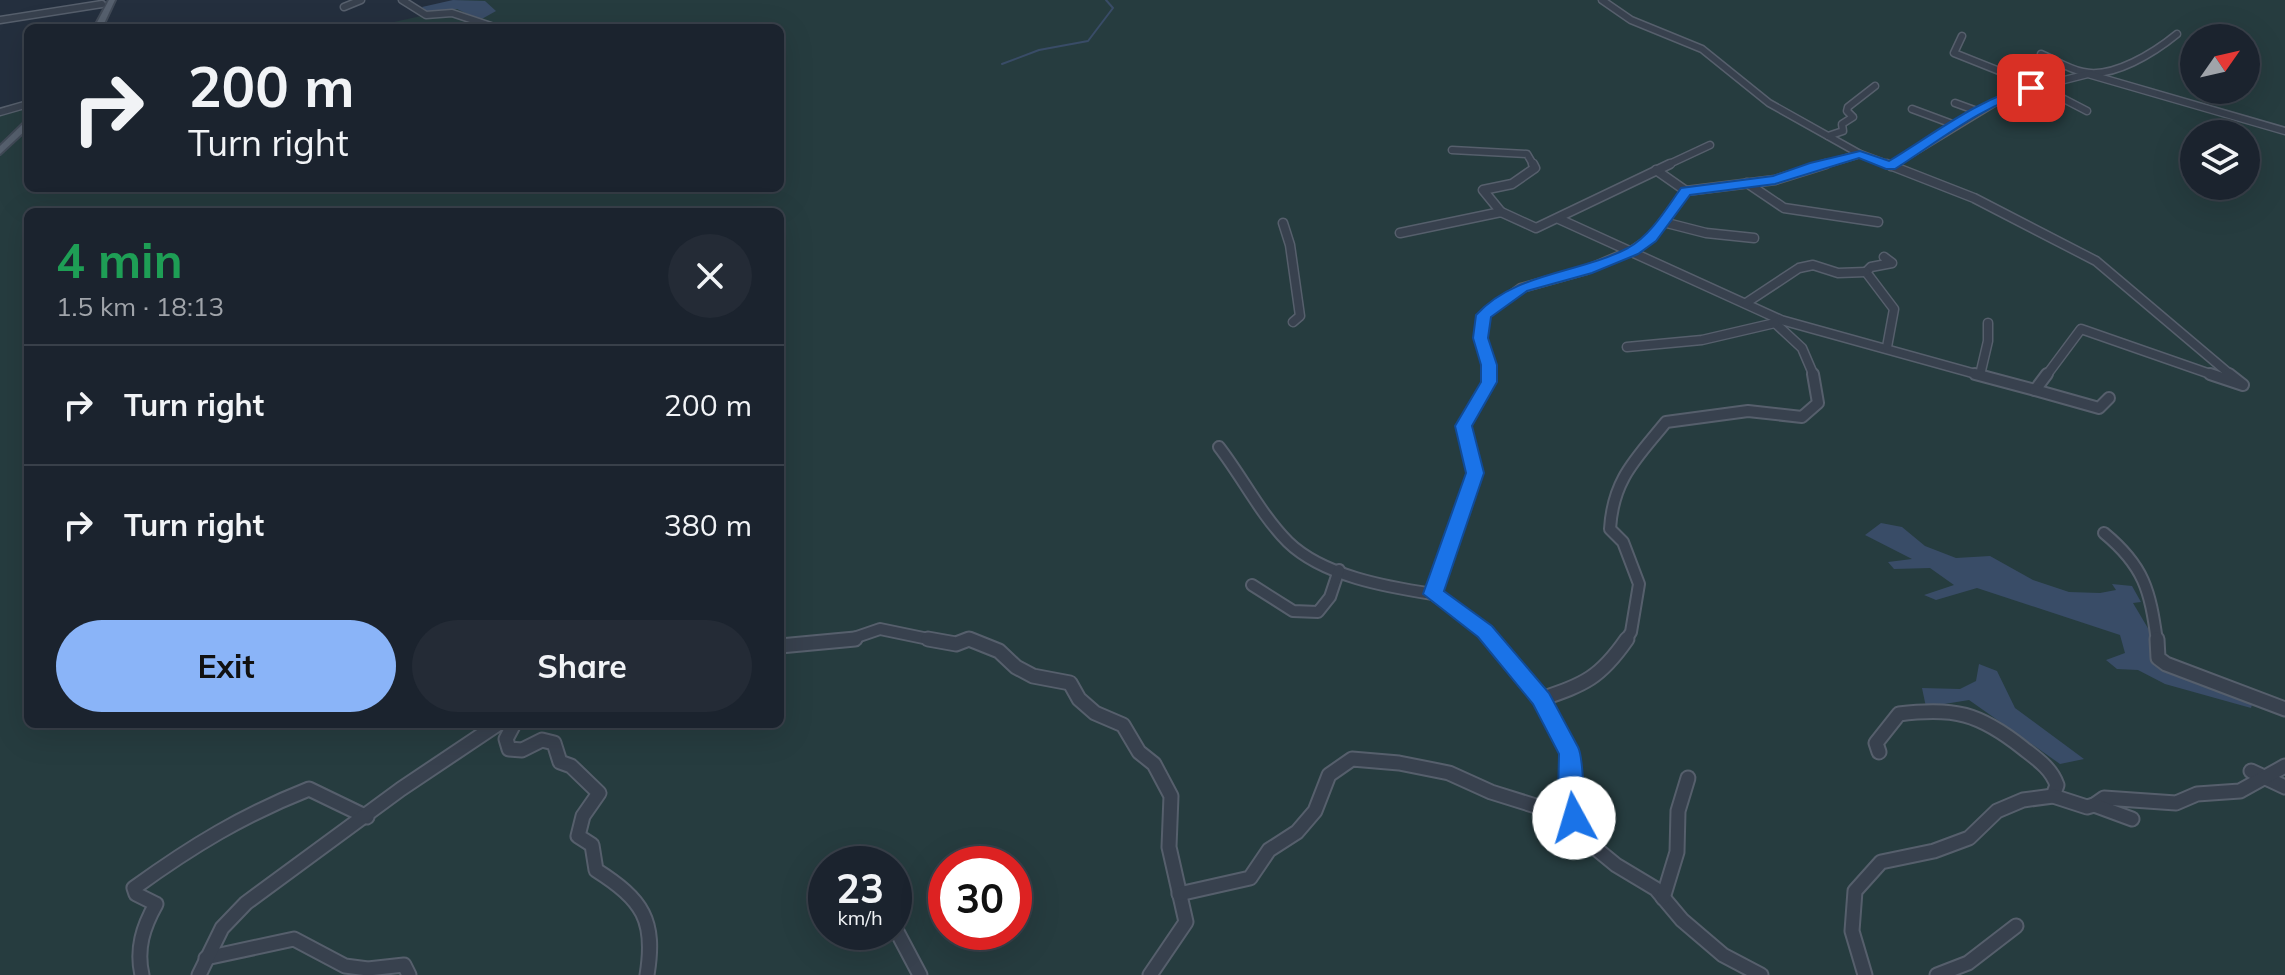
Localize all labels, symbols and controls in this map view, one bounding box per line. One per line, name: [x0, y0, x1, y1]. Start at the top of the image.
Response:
north arrow: [2180, 24, 2260, 104]
map controls: [2180, 24, 2260, 200]
text: 200 m: [188, 51, 355, 121]
pin: [1997, 54, 2065, 122]
icon: right: [56, 56, 160, 160]
icon: arrive: [2009, 66, 2053, 110]
text: Turn right: [188, 120, 349, 165]
button: layers: [2180, 120, 2260, 200]
text: 4 min: [56, 230, 183, 290]
button: close: [668, 234, 752, 318]
text: 1.5 km · 18:13: [56, 290, 224, 323]
icon: right: [56, 383, 100, 427]
text: Turn right: [124, 386, 264, 424]
text: 200 m: [664, 386, 752, 424]
icon: right: [56, 503, 100, 547]
text: Turn right: [124, 506, 264, 544]
text: 380 m: [664, 506, 752, 544]
button: Exit: [56, 620, 396, 712]
button: Share: [412, 620, 752, 712]
position arrow: [1532, 776, 1616, 860]
speed limit sign: 30: [928, 846, 1032, 950]
text: 23: [836, 863, 884, 913]
text: km/h: [837, 905, 883, 930]

